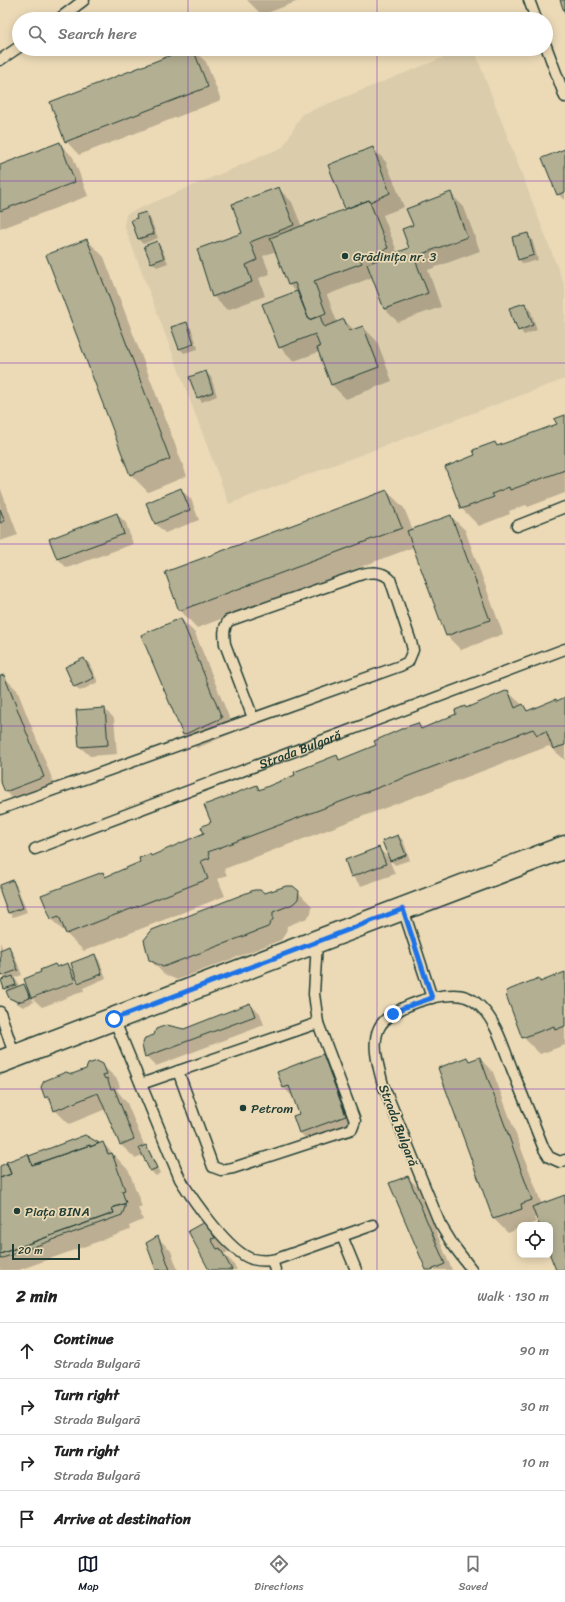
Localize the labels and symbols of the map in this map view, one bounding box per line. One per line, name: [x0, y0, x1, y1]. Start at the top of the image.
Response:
place label: Grădinița nr. 3: [353, 245, 436, 268]
marker: Grădinița nr. 3: [340, 251, 350, 261]
street label: Strada Bulgară: [255, 723, 345, 776]
route end: [384, 1005, 402, 1023]
route start: [105, 1010, 123, 1028]
street label: Strada Bulgară: [372, 1081, 425, 1170]
place label: Petrom: [251, 1097, 293, 1120]
marker: Petrom: [238, 1103, 248, 1113]
place label: Piața BINA: [25, 1200, 90, 1223]
marker: Piața BINA: [12, 1206, 22, 1216]
scale bar: [12, 1242, 80, 1261]

